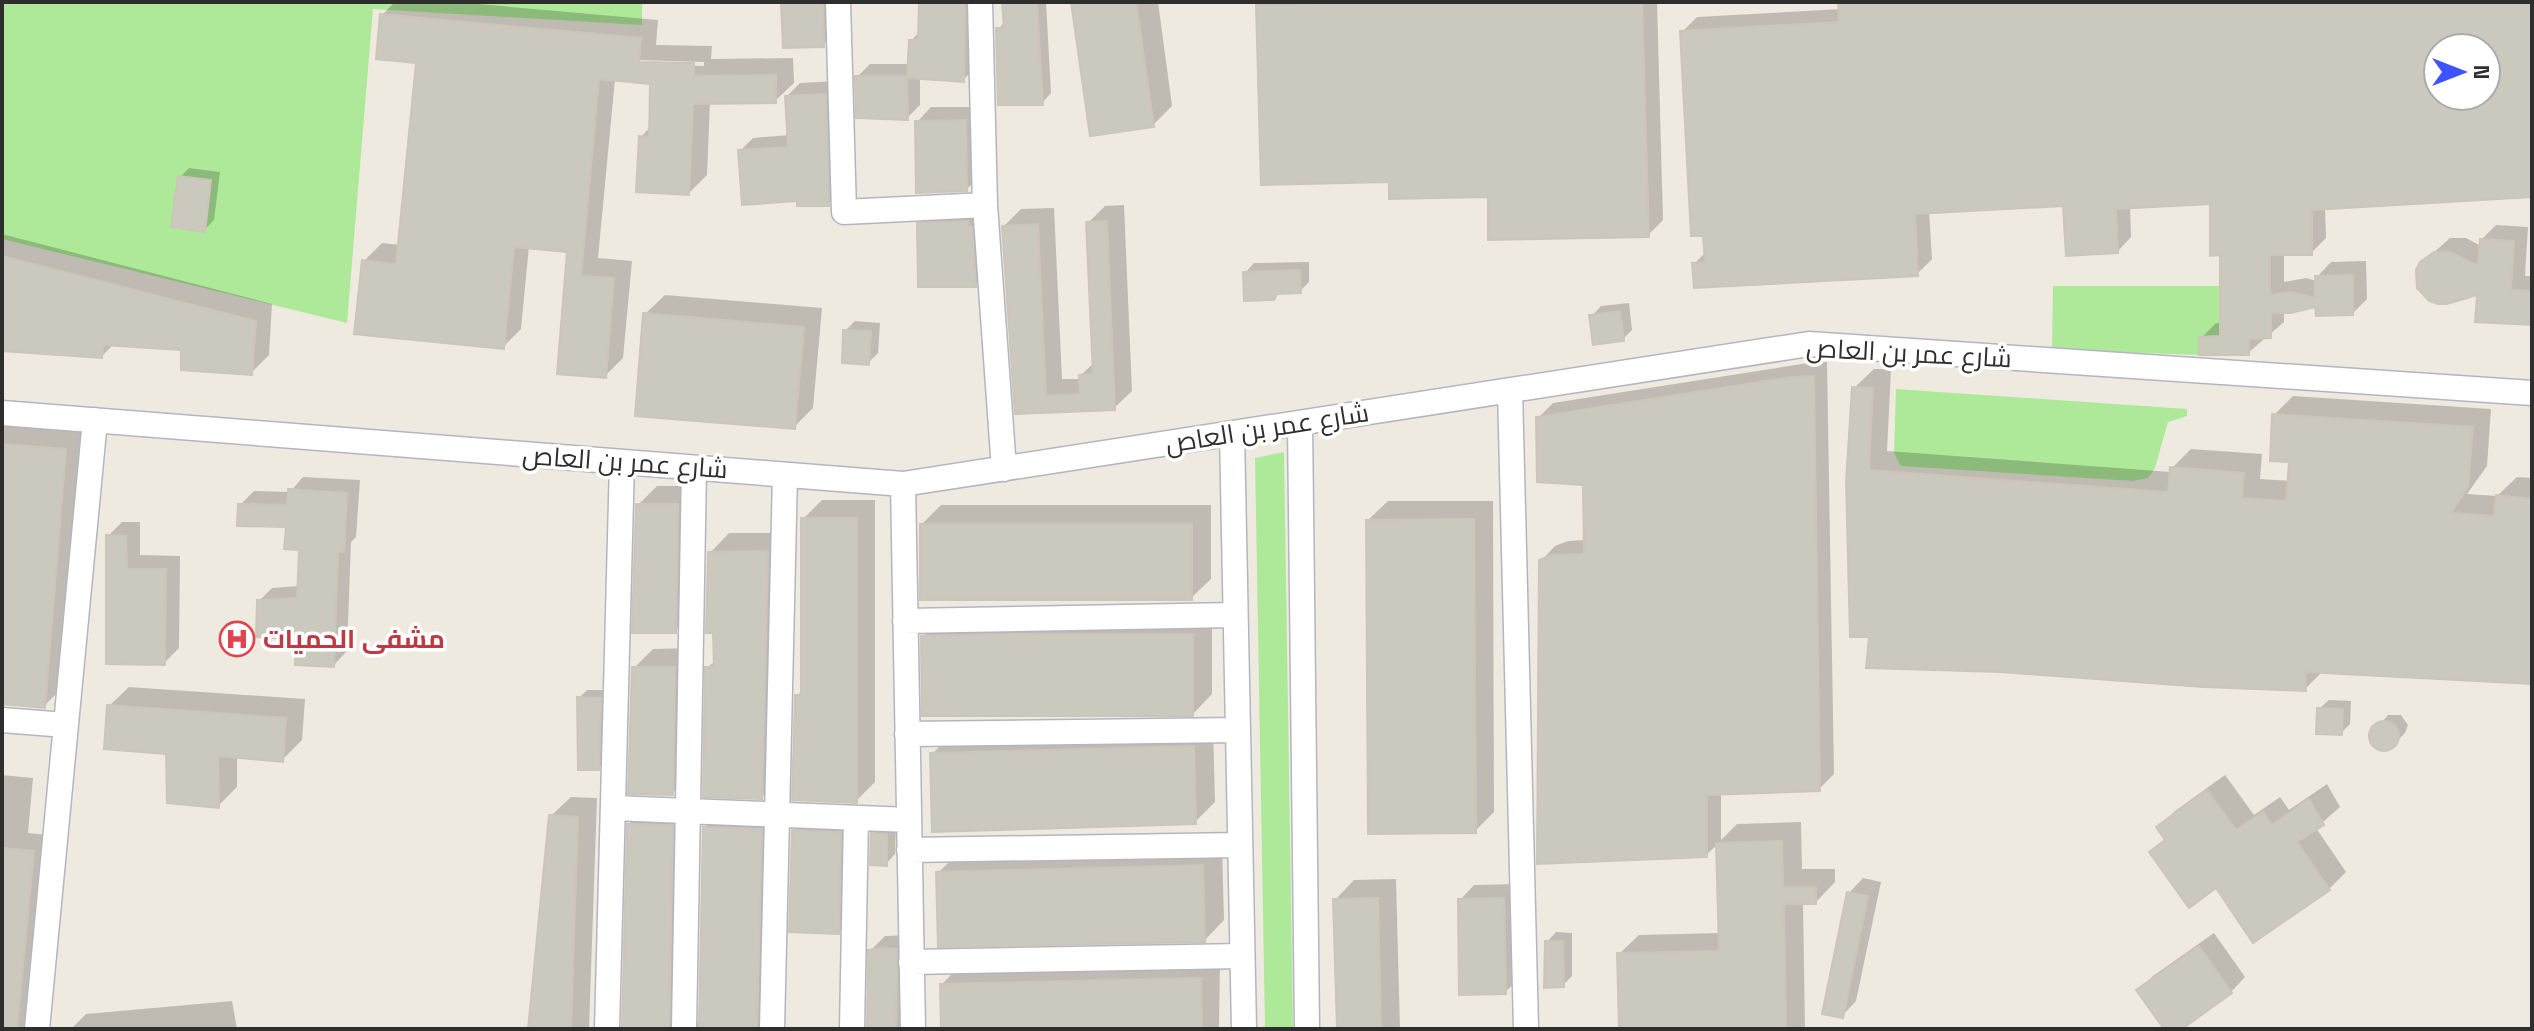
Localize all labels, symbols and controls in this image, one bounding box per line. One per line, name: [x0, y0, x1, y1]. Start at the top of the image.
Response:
north arrow: [2422, 32, 2502, 112]
text: N: [2468, 65, 2496, 79]
street label: شارع عمر بن العاص: [1805, 331, 2013, 375]
street label: شارع عمر بن العاص: [1163, 395, 1371, 461]
street label: شارع عمر بن العاص: [521, 438, 729, 486]
hospital icon: مشفى الحميات: [218, 620, 256, 658]
place label: مشفى الحميات: [263, 622, 445, 656]

